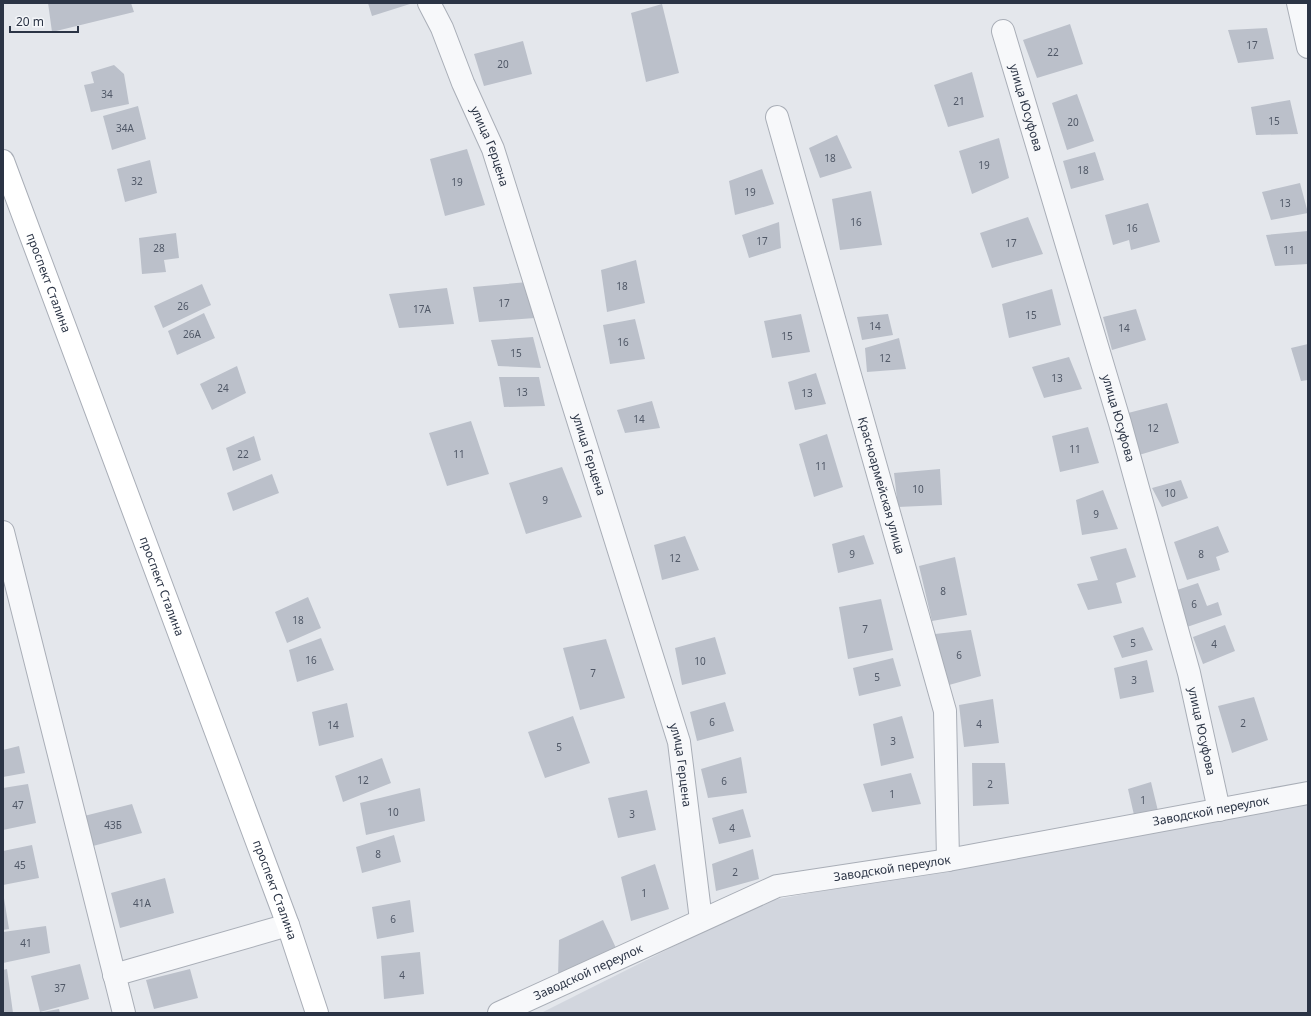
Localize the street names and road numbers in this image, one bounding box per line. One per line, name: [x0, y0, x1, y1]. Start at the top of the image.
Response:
street label: улица Юсуфова: [1005, 62, 1047, 153]
street label: улица Герцена: [467, 103, 513, 188]
street label: проспект Сталина: [23, 230, 75, 335]
street label: улица Юсуфова: [1098, 372, 1139, 464]
street label: улица Герцена: [569, 412, 610, 498]
street label: Красноармейская улица: [854, 415, 909, 556]
street label: проспект Сталина: [136, 534, 188, 638]
street label: улица Юсуфова: [1184, 685, 1220, 777]
street label: улица Герцена: [666, 721, 696, 808]
street label: Заводской переулок: [1151, 791, 1271, 830]
street label: проспект Сталина: [249, 838, 301, 942]
street label: Заводской переулок: [832, 851, 952, 885]
street label: Заводской переулок: [531, 939, 646, 1004]

